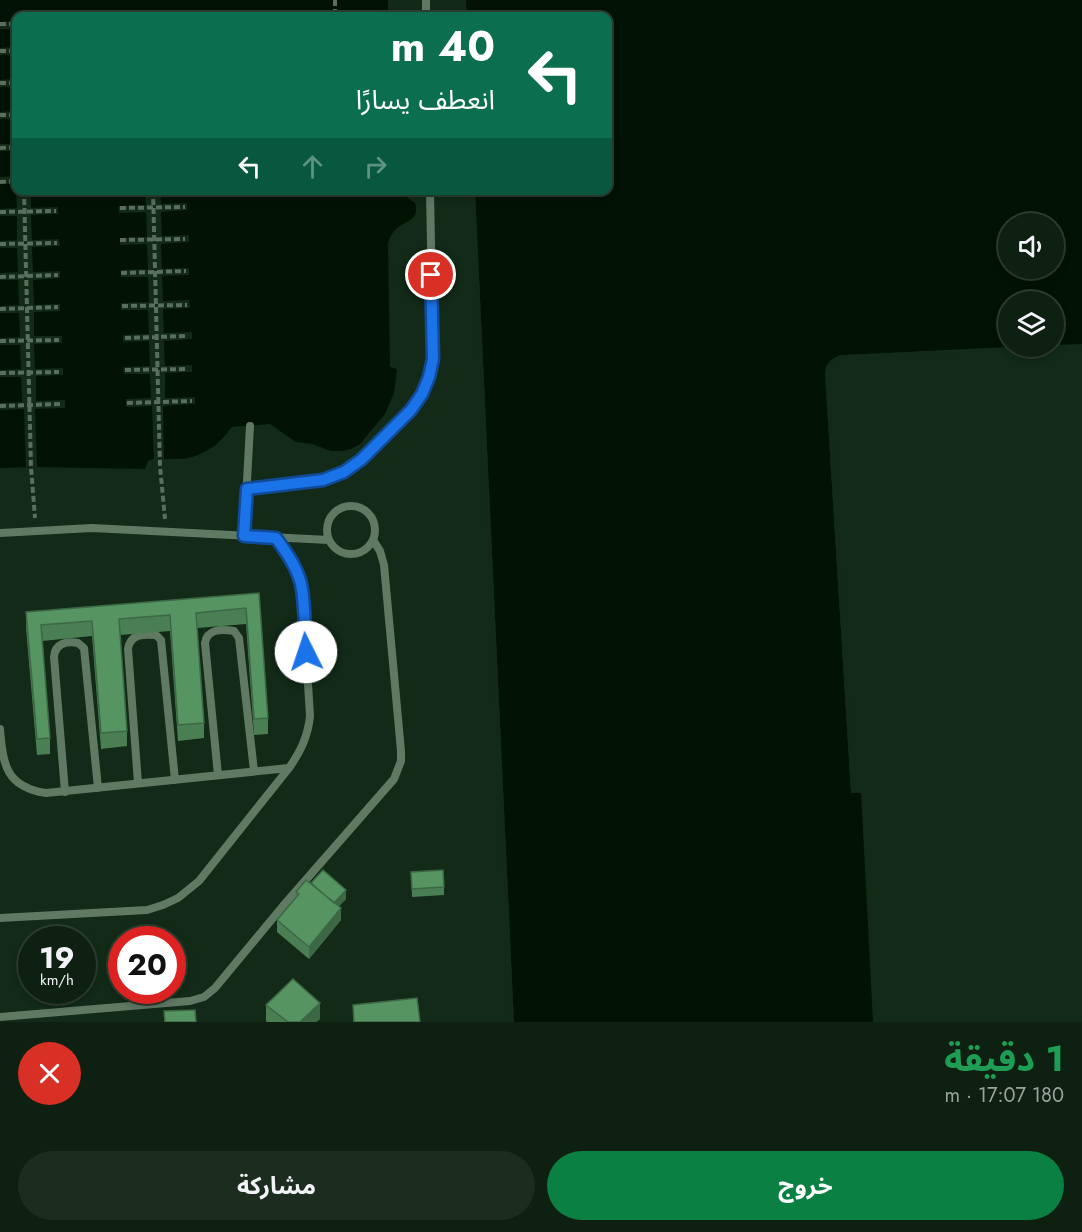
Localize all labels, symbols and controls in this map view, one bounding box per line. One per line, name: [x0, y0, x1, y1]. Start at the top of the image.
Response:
text: 40 m: [391, 16, 495, 77]
icon: left: [516, 36, 594, 114]
text: انعطف يسارًا: [356, 80, 495, 119]
icon: left: [233, 150, 266, 183]
icon: ahead: [296, 150, 329, 183]
icon: right: [359, 150, 392, 183]
map controls: [998, 213, 1064, 357]
button: sound: [998, 213, 1064, 279]
pin: [405, 249, 456, 300]
icon: arrive: [414, 258, 447, 291]
button: layers: [998, 291, 1064, 357]
position arrow: [274, 620, 338, 684]
speed limit sign: 20: [108, 926, 186, 1004]
text: 19: [39, 936, 75, 979]
text: km/h: [40, 969, 74, 991]
text: 1 دقيقة: [944, 1032, 1064, 1084]
button: close: [18, 1042, 81, 1105]
text: 180 m · 17:07: [944, 1081, 1064, 1110]
button: مشاركة: [18, 1151, 535, 1220]
button: خروج: [547, 1151, 1064, 1220]

